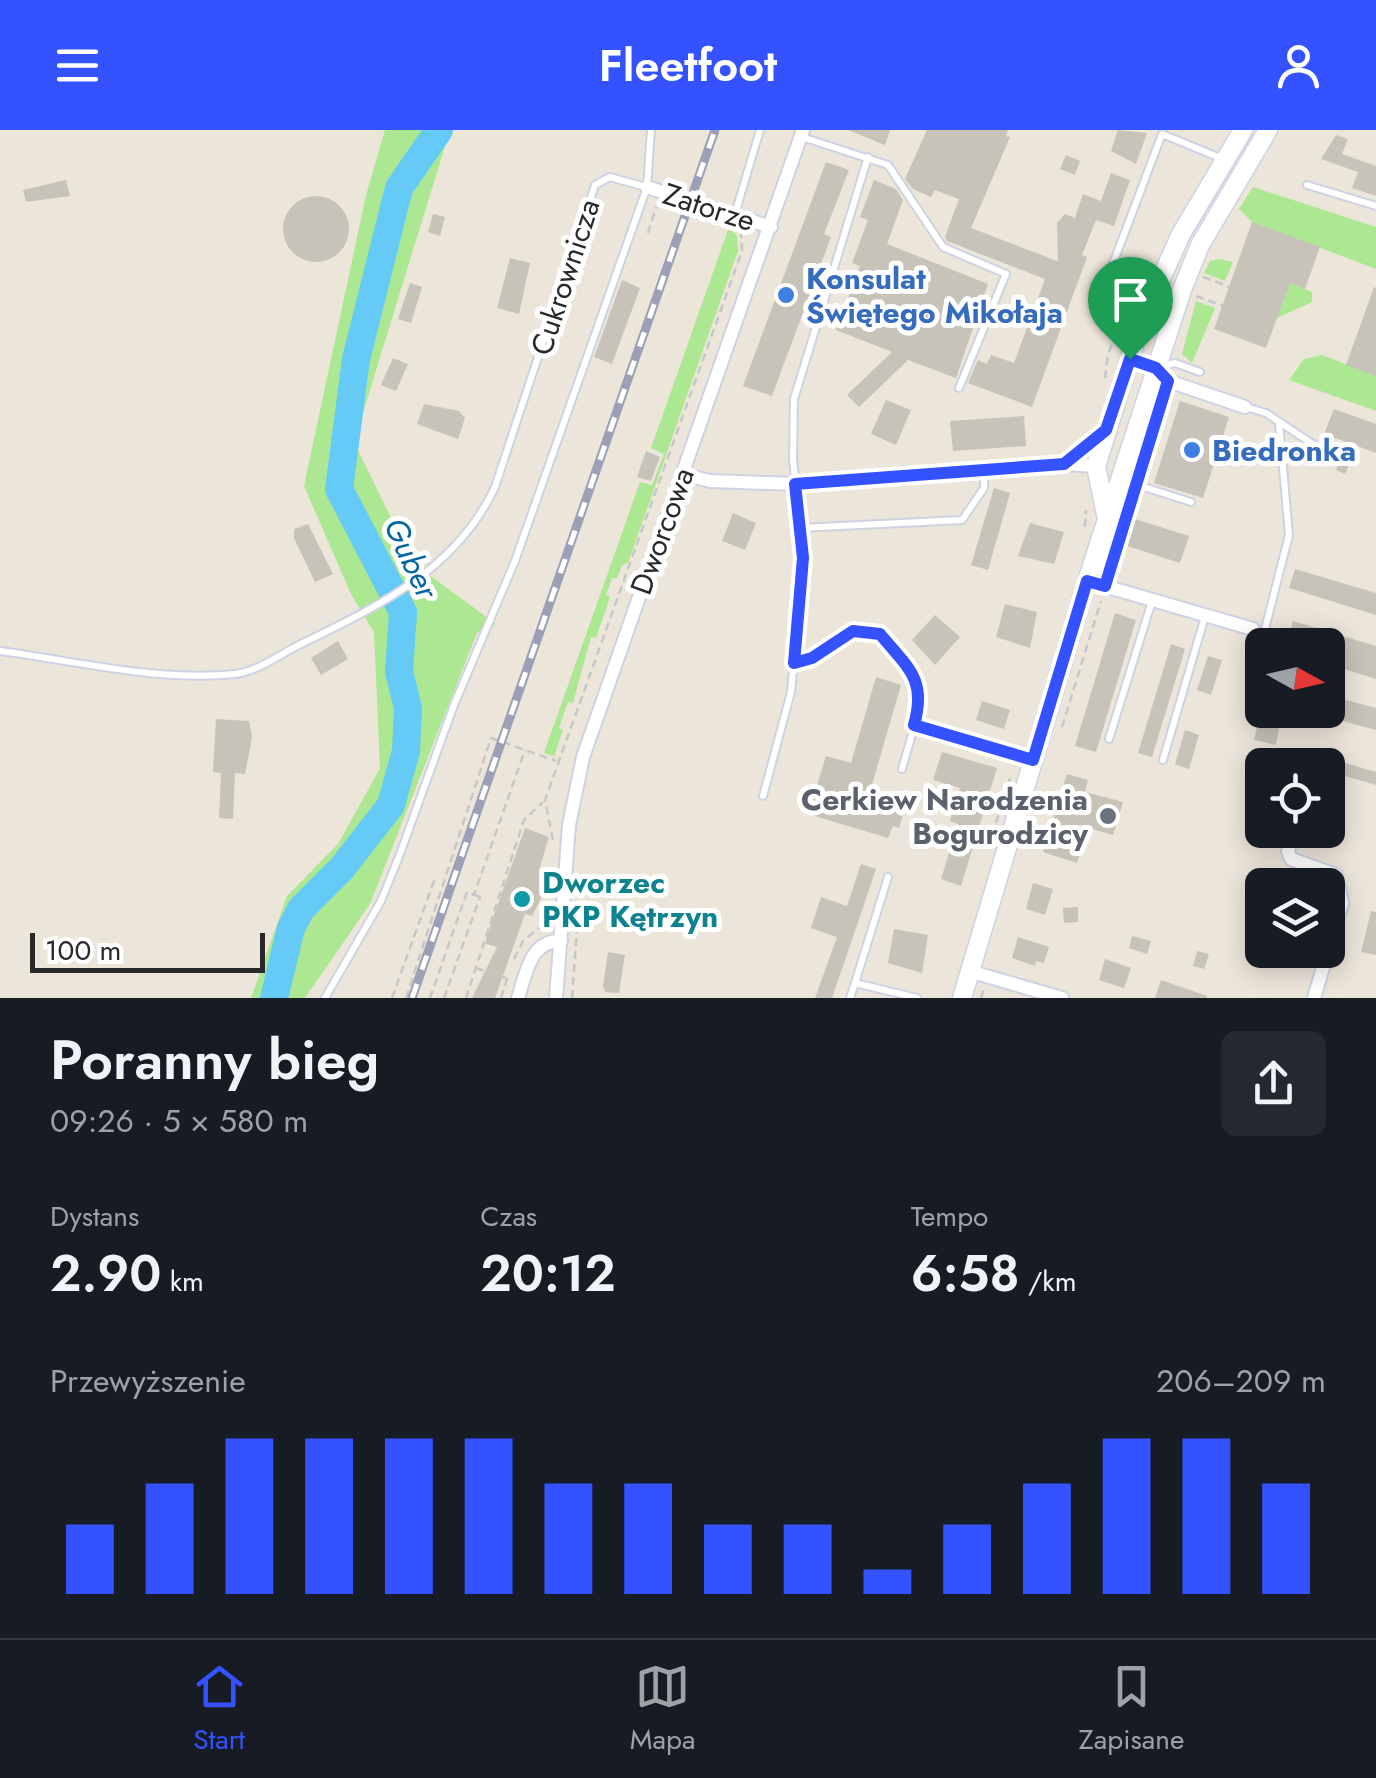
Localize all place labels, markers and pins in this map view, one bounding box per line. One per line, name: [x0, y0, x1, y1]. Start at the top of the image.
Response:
place label: Konsulat Świętego Mikołaja: [806, 257, 1063, 334]
pin: [1088, 257, 1173, 360]
marker: Konsulat Świętego Mikołaja: [775, 284, 797, 306]
place label: Biedronka: [1212, 429, 1356, 472]
marker: Biedronka: [1181, 439, 1203, 461]
place label: Cerkiew Narodzenia Bogurodzicy: [801, 778, 1088, 855]
marker: Cerkiew Narodzenia Bogurodzicy: [1097, 805, 1119, 827]
place label: Dworzec PKP Kętrzyn: [542, 861, 718, 938]
marker: Dworzec PKP Kętrzyn: [511, 888, 533, 910]

